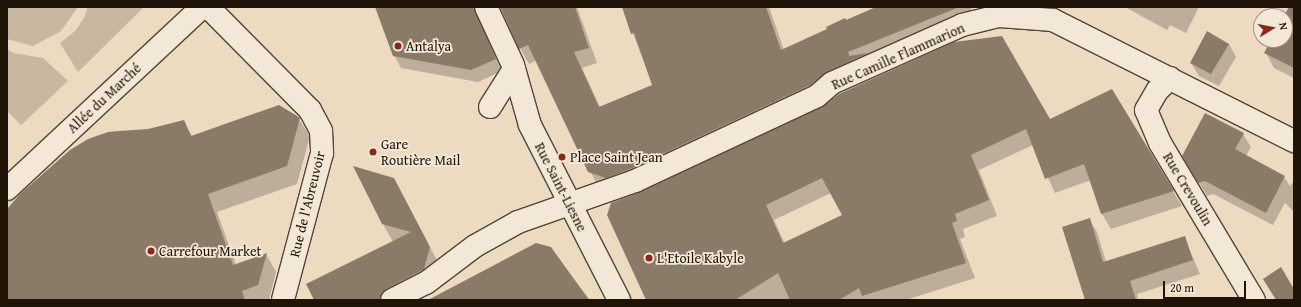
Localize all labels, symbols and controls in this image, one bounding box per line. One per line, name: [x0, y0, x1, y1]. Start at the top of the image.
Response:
north arrow: [1253, 8, 1293, 48]
street label: Rue Camille Flammarion: [829, 19, 967, 93]
text: N: [1275, 21, 1292, 31]
place label: Antalya: [406, 38, 451, 54]
marker: Antalya: [393, 41, 403, 51]
street label: Allée du Marché: [64, 60, 144, 136]
place label: Gare Routière Mail: [381, 136, 460, 168]
street label: Rue Saint-Liesne: [531, 140, 591, 234]
marker: Gare Routière Mail: [368, 147, 378, 157]
street label: Rue de l'Abreuvoir: [286, 149, 328, 259]
place label: Place Saint Jean: [570, 149, 663, 165]
street label: Rue Crevoulin: [1160, 149, 1216, 229]
marker: Place Saint Jean: [557, 152, 567, 162]
place label: Carrefour Market: [159, 243, 261, 259]
marker: Carrefour Market: [146, 246, 156, 256]
place label: L'Etoile Kabyle: [657, 250, 744, 266]
marker: L'Etoile Kabyle: [644, 253, 654, 263]
scale bar: [1165, 273, 1248, 299]
text: 20 m: [1170, 279, 1194, 296]

